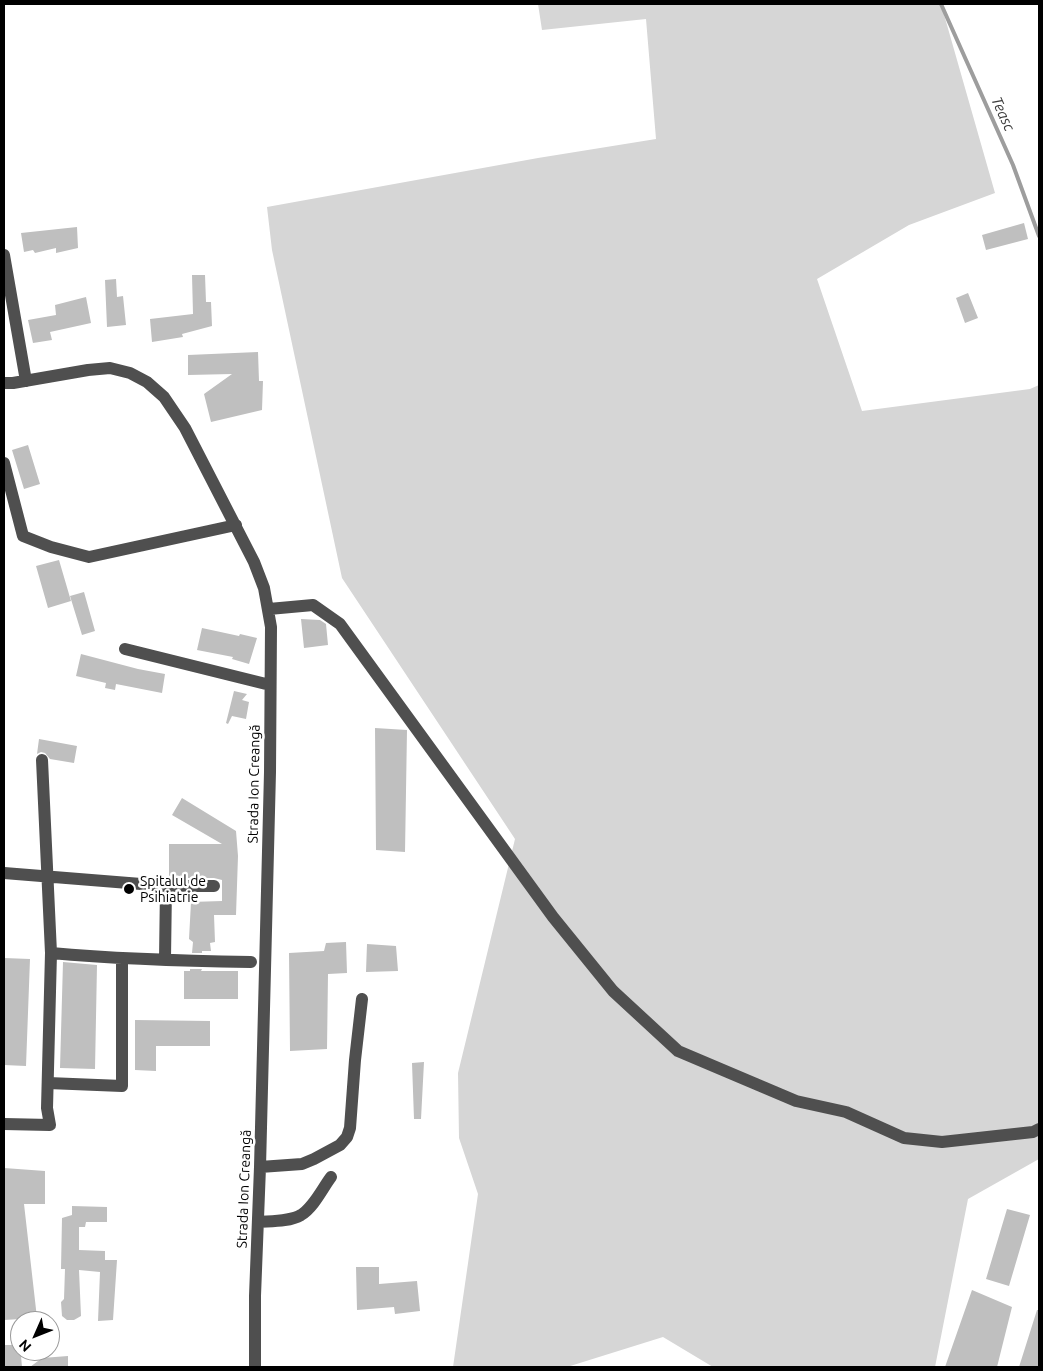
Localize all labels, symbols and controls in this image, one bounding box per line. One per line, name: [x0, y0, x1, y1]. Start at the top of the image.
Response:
water label: Teasc: [987, 94, 1019, 134]
street label: Strada Ion Creangă: [245, 724, 263, 844]
place label: Spitalul de Psihiatrie: [140, 873, 206, 906]
marker: Spitalul de Psihiatrie: [122, 882, 136, 896]
street label: Strada Ion Creangă: [234, 1129, 254, 1249]
north arrow: [10, 1311, 60, 1361]
text: N: [16, 1336, 34, 1355]

